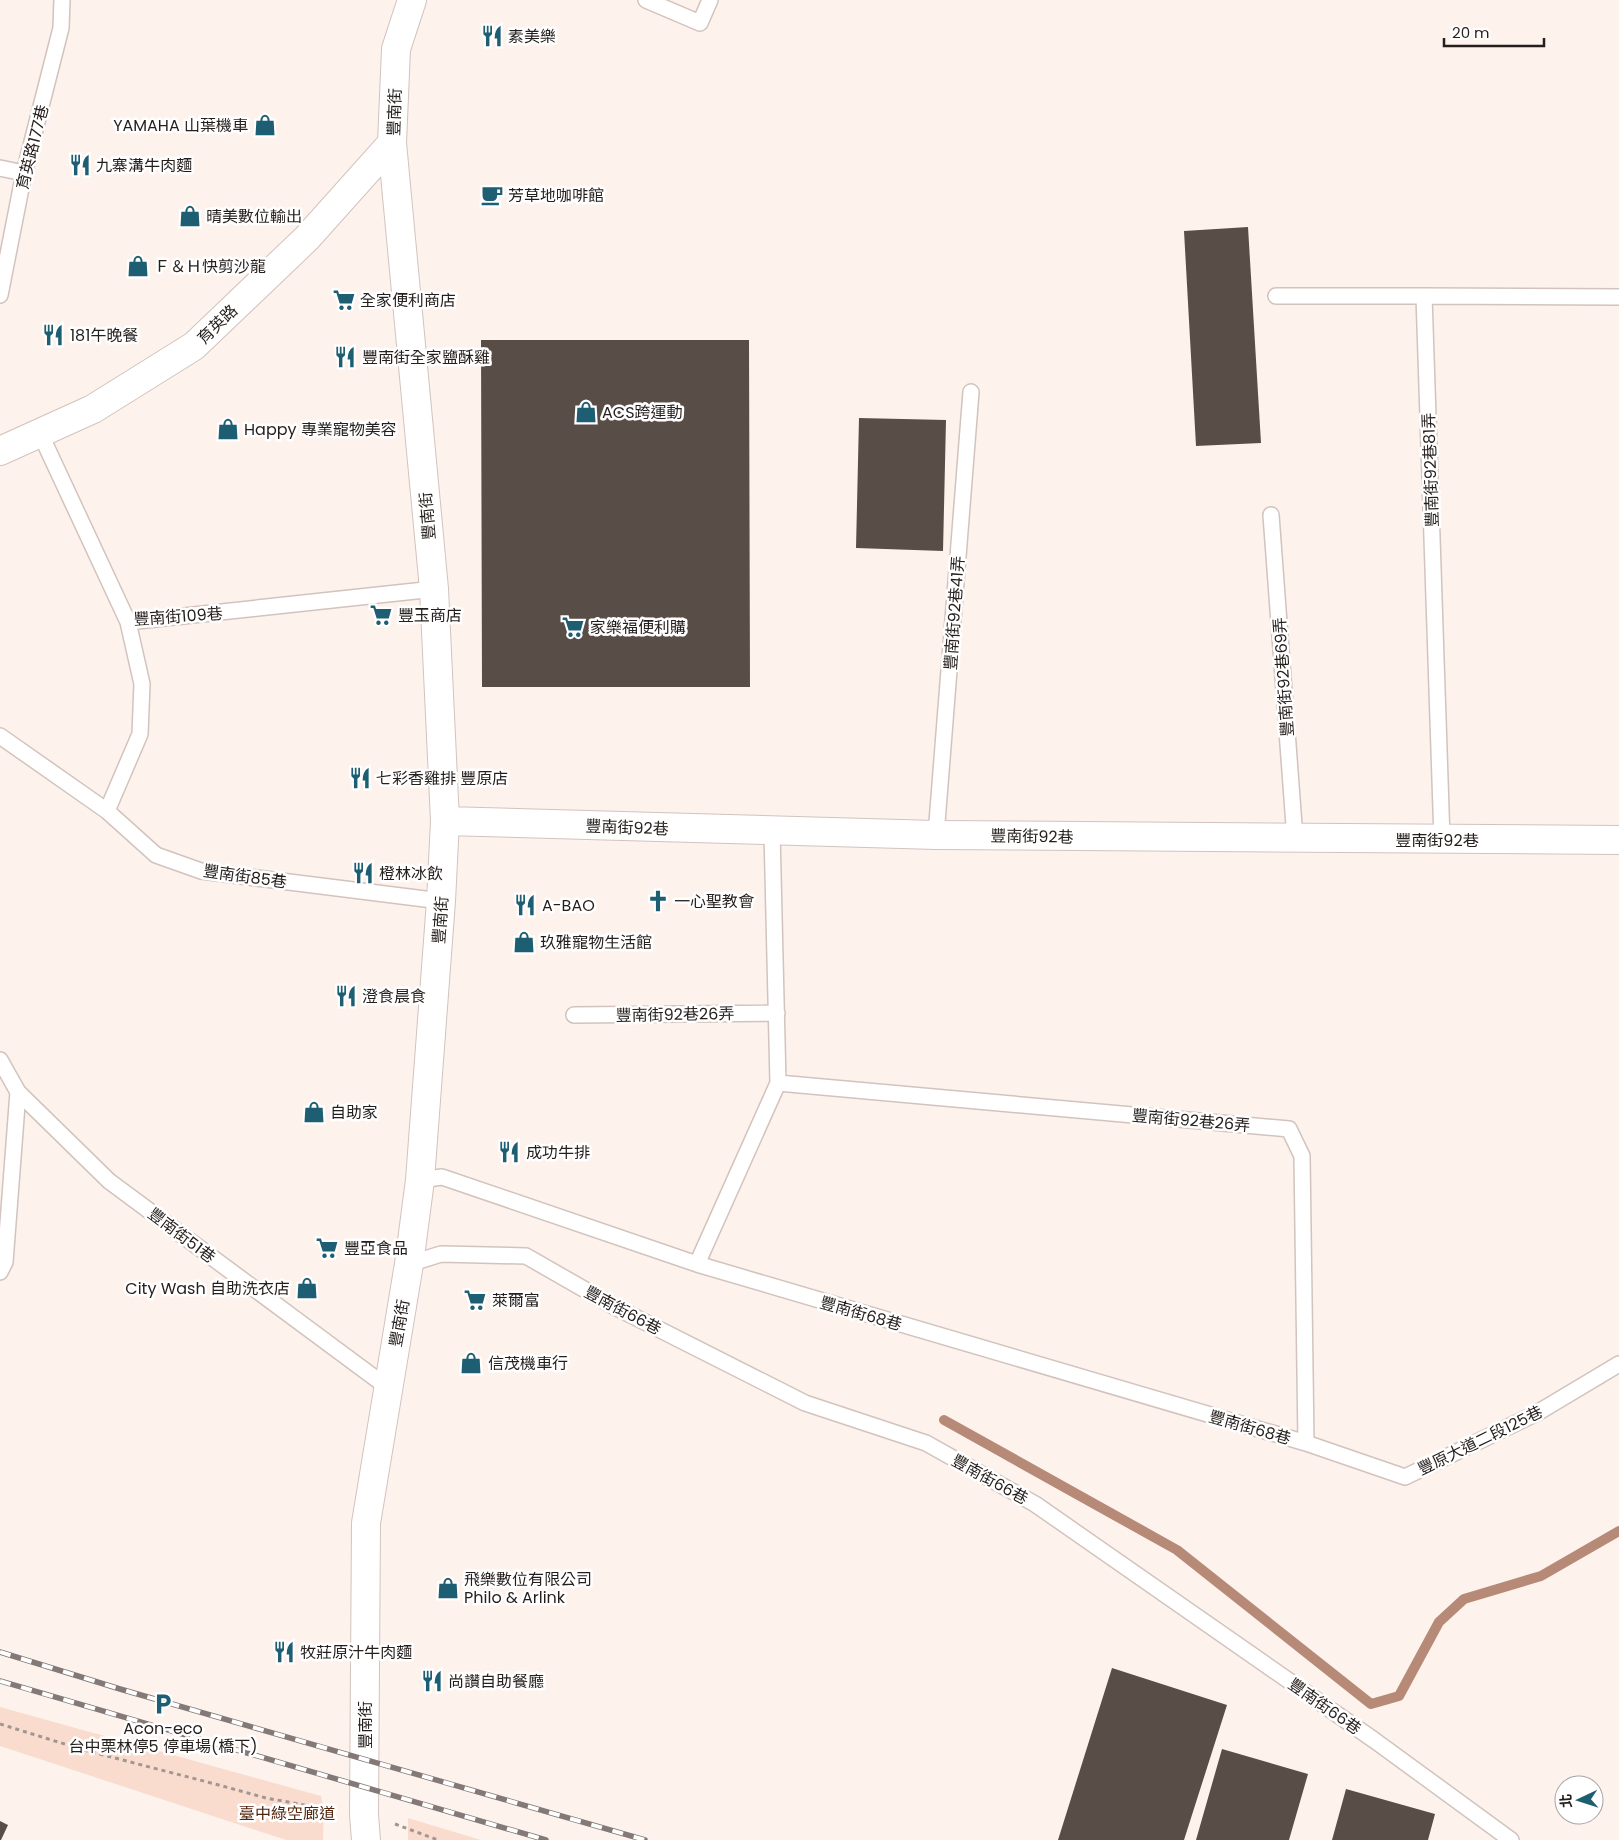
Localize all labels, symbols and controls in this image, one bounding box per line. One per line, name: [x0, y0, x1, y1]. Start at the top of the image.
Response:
scale bar: [1444, 15, 1544, 47]
text: 20 m: [1452, 22, 1490, 43]
restaurant icon: 素美樂: [479, 23, 505, 49]
place label: 素美樂: [508, 25, 556, 48]
street label: 豐南街: [382, 88, 407, 136]
street label: 育英路177巷: [11, 102, 54, 192]
shop icon: YAMAHA 山葉機車: [252, 112, 278, 138]
place label: YAMAHA 山葉機車: [113, 114, 248, 137]
restaurant icon: 九寨溝牛肉麵: [67, 152, 93, 178]
place label: 九寨溝牛肉麵: [96, 154, 192, 177]
cafe icon: 芳草地咖啡館: [479, 182, 505, 208]
place label: 芳草地咖啡館: [508, 184, 604, 207]
shop icon: 晴美數位輸出: [177, 203, 203, 229]
place label: 晴美數位輸出: [206, 205, 302, 228]
shop icon: Ｆ＆Ｈ快剪沙龍: [125, 253, 151, 279]
place label: Ｆ＆Ｈ快剪沙龍: [154, 255, 266, 278]
supermarket icon: 全家便利商店: [331, 287, 357, 313]
place label: 全家便利商店: [360, 289, 456, 312]
street label: 育英路: [192, 299, 243, 349]
restaurant icon: 181午晚餐: [40, 322, 66, 348]
place label: 181午晚餐: [70, 324, 138, 347]
restaurant icon: 豐南街全家鹽酥雞: [332, 344, 358, 370]
place label: 豐南街全家鹽酥雞: [362, 346, 490, 369]
shop icon: ACS跨運動: [573, 399, 599, 425]
place label: ACS跨運動: [602, 401, 683, 424]
street label: 豐南街92巷81弄: [1417, 412, 1444, 528]
shop icon: Happy 專業寵物美容: [215, 416, 241, 442]
place label: Happy 專業寵物美容: [244, 418, 397, 441]
street label: 豐南街: [414, 491, 441, 541]
street label: 豐南街92巷41弄: [939, 555, 970, 671]
street label: 豐南街109巷: [133, 602, 223, 631]
supermarket icon: 豐玉商店: [368, 602, 394, 628]
place label: 豐玉商店: [398, 604, 462, 627]
supermarket icon: 家樂福便利購: [560, 614, 586, 640]
place label: 家樂福便利購: [590, 616, 686, 639]
street label: 豐南街92巷69弄: [1268, 617, 1299, 737]
restaurant icon: 七彩香雞排 豐原店: [347, 765, 373, 791]
place label: 七彩香雞排 豐原店: [376, 767, 508, 790]
street label: 豐南街92巷: [585, 815, 669, 840]
street label: 豐南街92巷: [990, 824, 1074, 849]
street label: 豐南街92巷: [1395, 829, 1479, 852]
street label: 豐南街85巷: [202, 859, 288, 894]
restaurant icon: 橙林冰飲: [350, 860, 376, 886]
place label: 橙林冰飲: [379, 862, 443, 885]
church icon: 一心聖教會: [645, 888, 671, 914]
place label: 一心聖教會: [674, 890, 754, 913]
restaurant icon: A-BAO: [512, 892, 538, 918]
place label: A-BAO: [542, 894, 595, 917]
street label: 豐南街: [427, 895, 454, 945]
shop icon: 玖雅寵物生活館: [511, 929, 537, 955]
place label: 玖雅寵物生活館: [540, 931, 652, 954]
restaurant icon: 澄食晨食: [333, 983, 359, 1009]
place label: 澄食晨食: [362, 985, 426, 1008]
street label: 豐南街92巷26弄: [615, 1002, 735, 1027]
shop icon: 自助家: [301, 1099, 327, 1125]
place label: 自助家: [330, 1101, 378, 1124]
street label: 豐南街92巷26弄: [1131, 1104, 1251, 1137]
restaurant icon: 成功牛排: [496, 1139, 522, 1165]
place label: 成功牛排: [526, 1141, 590, 1164]
street label: 豐南街51巷: [143, 1202, 220, 1268]
supermarket icon: 豐亞食品: [314, 1235, 340, 1261]
place label: 豐亞食品: [344, 1237, 408, 1260]
shop icon: City Wash 自助洗衣店: [294, 1275, 320, 1301]
place label: City Wash 自助洗衣店: [125, 1277, 290, 1300]
street label: 豐南街66巷: [580, 1280, 665, 1340]
supermarket icon: 萊爾富: [462, 1287, 488, 1313]
place label: 萊爾富: [492, 1289, 540, 1312]
street label: 豐南街68巷: [817, 1291, 905, 1336]
street label: 豐南街: [384, 1297, 415, 1349]
shop icon: 信茂機車行: [458, 1350, 484, 1376]
place label: 信茂機車行: [488, 1352, 568, 1375]
street label: 豐原大道二段125巷: [1414, 1400, 1547, 1481]
street label: 豐南街68巷: [1206, 1405, 1294, 1450]
street label: 豐南街66巷: [947, 1449, 1032, 1510]
place label: 飛樂數位有限公司 Philo & Arlink: [464, 1568, 592, 1609]
shop icon: 飛樂數位有限公司 Philo & Arlink: [435, 1575, 461, 1601]
restaurant icon: 牧莊原汁牛肉麵: [271, 1639, 297, 1665]
place label: 牧莊原汁牛肉麵: [300, 1641, 412, 1664]
restaurant icon: 尚讚自助餐廳: [419, 1668, 445, 1694]
place label: 尚讚自助餐廳: [448, 1670, 544, 1693]
street label: 豐南街66巷: [1284, 1673, 1366, 1740]
parking icon: Acon-eco 台中栗林停5 停車場(橋下): [150, 1691, 176, 1717]
street label: 豐南街: [354, 1701, 377, 1749]
place label: Acon-eco 台中栗林停5 停車場(橋下): [69, 1717, 257, 1758]
north arrow: [1554, 1775, 1604, 1825]
text: 北: [1556, 1793, 1576, 1809]
park label: 臺中綠空廊道: [239, 1802, 335, 1825]

